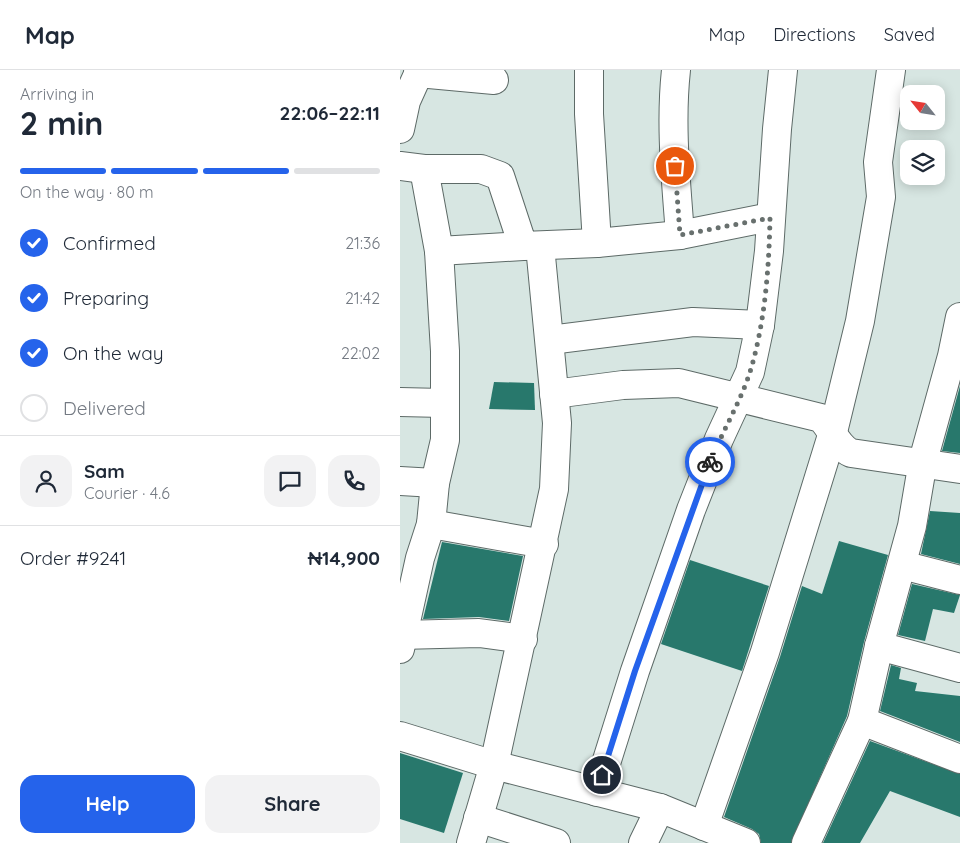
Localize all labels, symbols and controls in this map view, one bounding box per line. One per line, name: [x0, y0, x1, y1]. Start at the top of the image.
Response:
text: Map: [25, 20, 75, 50]
text: Map: [708, 23, 745, 46]
text: Directions: [773, 23, 856, 46]
text: Saved: [884, 23, 935, 46]
text: Arriving in: [20, 84, 94, 104]
north arrow: [900, 85, 945, 130]
map controls: [900, 85, 945, 185]
text: 22:06–22:11: [280, 101, 380, 125]
text: 2 min: [20, 103, 103, 143]
button: layers: [900, 140, 945, 185]
pin: [654, 145, 696, 187]
icon: bag: [661, 152, 689, 180]
text: On the way · 80 m: [20, 182, 154, 202]
icon: check: [20, 229, 48, 257]
text: Confirmed: [63, 231, 156, 255]
text: 21:36: [345, 233, 380, 253]
icon: check: [20, 284, 48, 312]
text: Preparing: [63, 286, 149, 310]
text: 21:42: [345, 288, 380, 308]
icon: check: [20, 339, 48, 367]
text: On the way: [63, 341, 164, 365]
text: 22:02: [341, 343, 380, 363]
text: Delivered: [63, 396, 146, 420]
courier: [685, 437, 735, 487]
icon: bike: [696, 448, 724, 476]
button: person: [20, 455, 72, 507]
button: chat: [264, 455, 316, 507]
button: phone: [328, 455, 380, 507]
text: Sam: [84, 459, 125, 483]
text: Courier · 4.6: [84, 483, 170, 503]
text: Order #9241: [20, 546, 126, 570]
text: ₦14,900: [308, 546, 380, 570]
pin: [581, 754, 623, 796]
icon: home: [588, 761, 616, 789]
button: Help: [20, 775, 195, 833]
button: Share: [205, 775, 380, 833]

